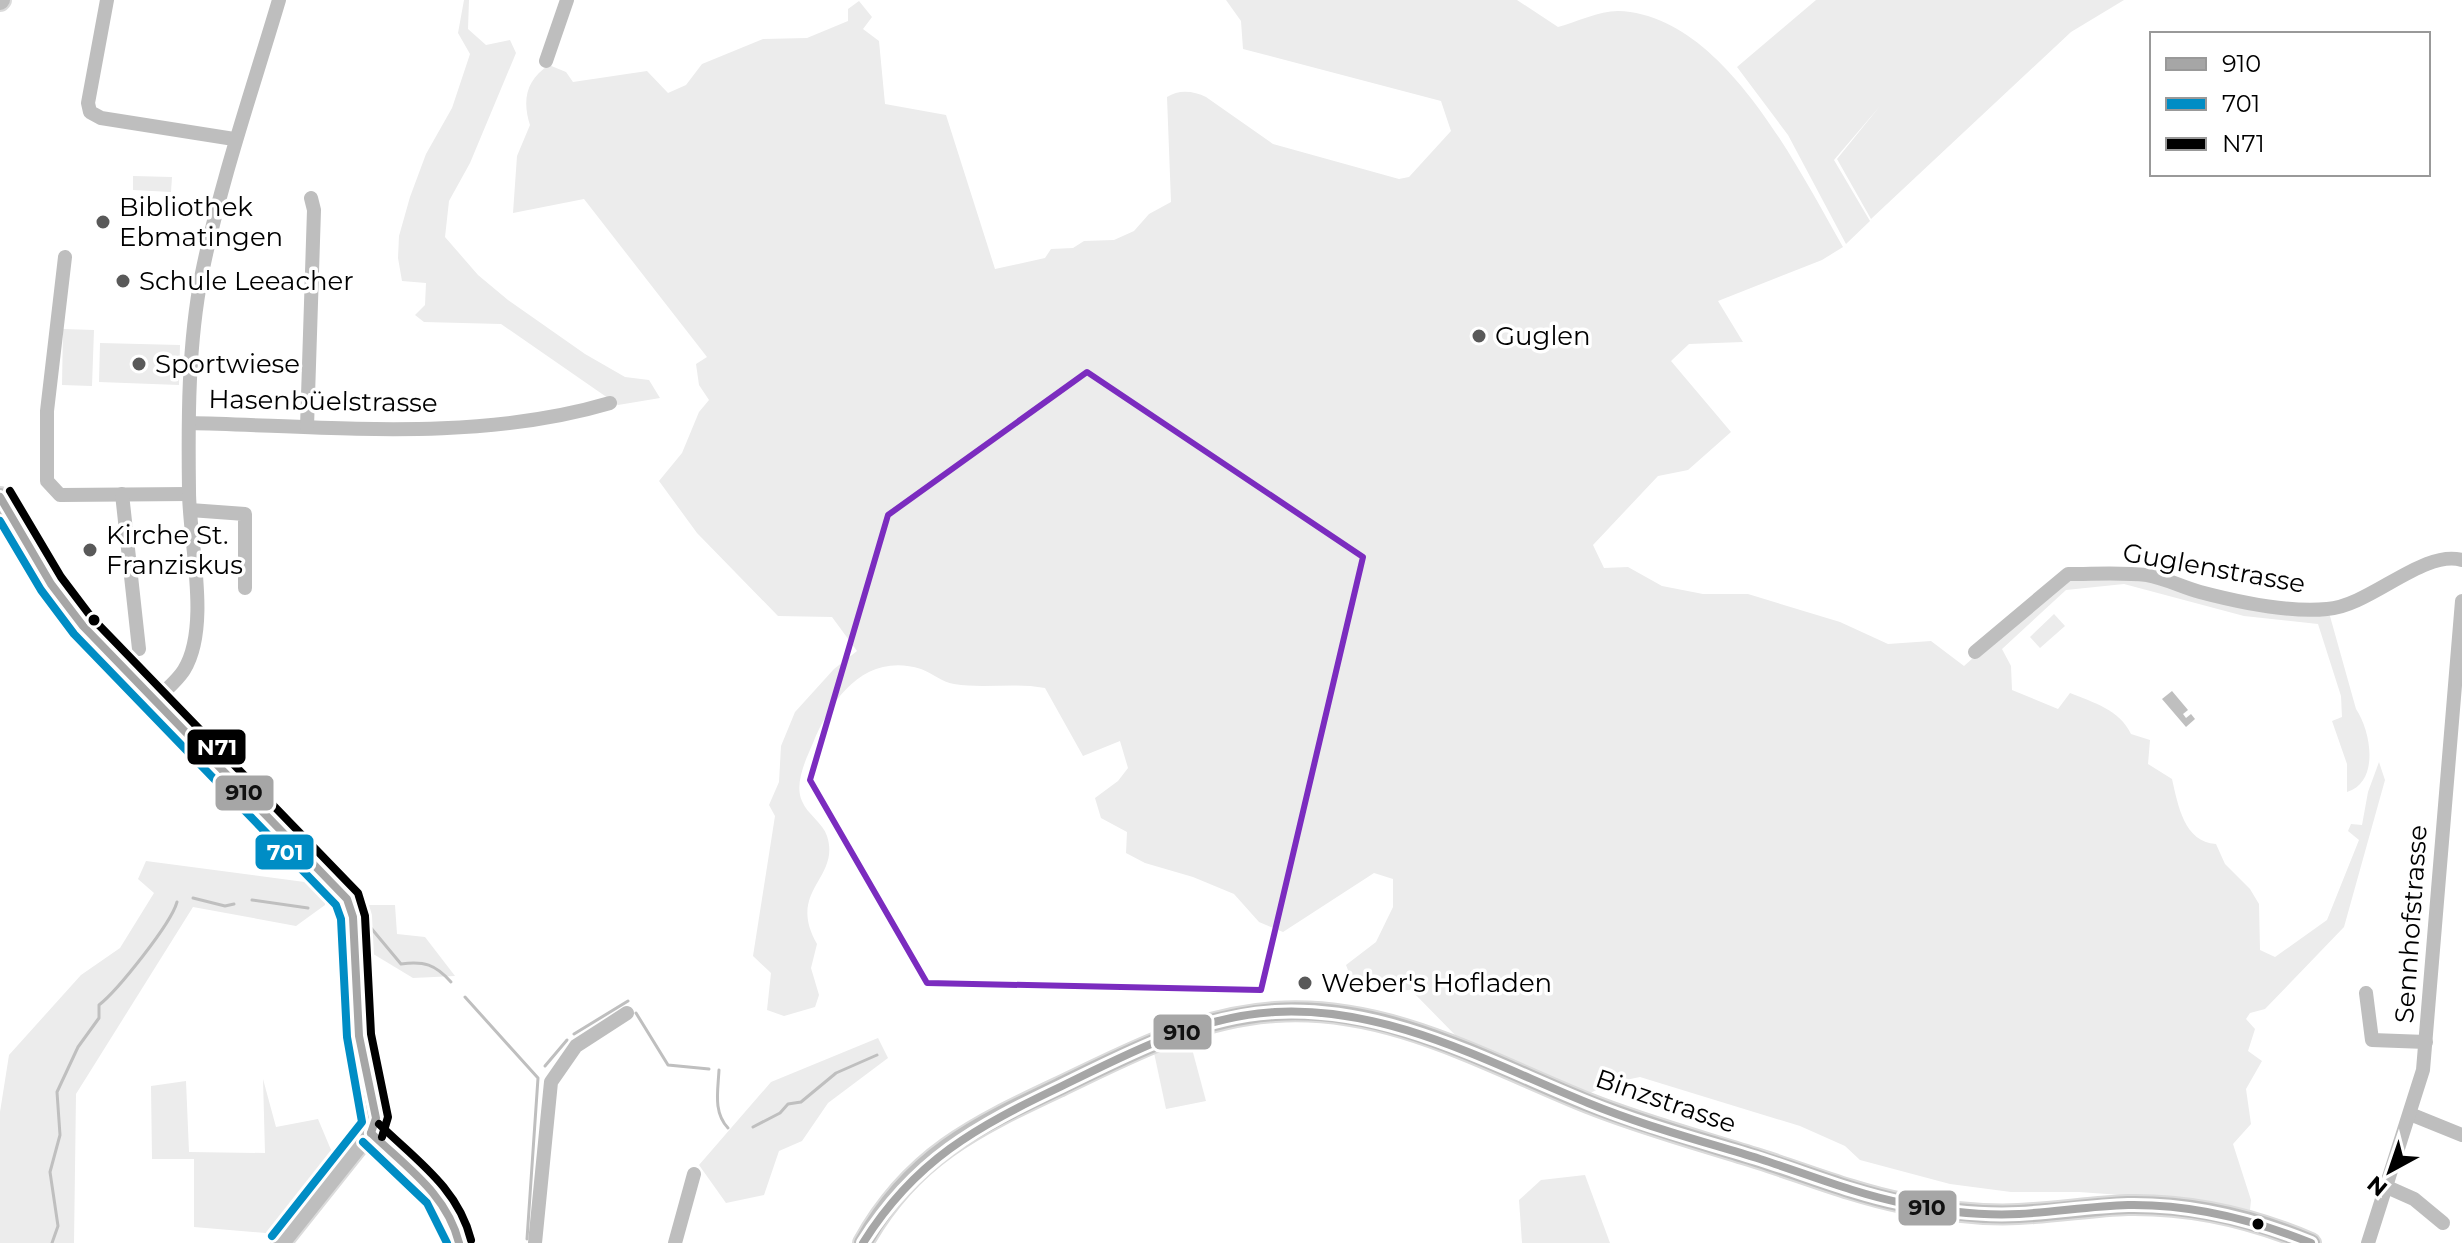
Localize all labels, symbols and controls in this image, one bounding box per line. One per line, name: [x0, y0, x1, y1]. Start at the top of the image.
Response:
legend: [2150, 32, 2430, 176]
text: 910: [2222, 49, 2261, 78]
text: 701: [2222, 89, 2260, 118]
text: N71: [2222, 129, 2265, 158]
place label: Bibliothek Ebmatingen: [119, 191, 283, 253]
marker: Bibliothek Ebmatingen: [94, 213, 112, 231]
place label: Schule Leeacher: [139, 265, 354, 297]
marker: Schule Leeacher: [114, 272, 132, 290]
place label: Guglen: [1495, 320, 1591, 352]
marker: Guglen: [1470, 327, 1488, 345]
place label: Sportwiese: [155, 348, 300, 380]
marker: Sportwiese: [130, 355, 148, 373]
street label: Hasenbüelstrasse: [208, 383, 438, 419]
place label: Kirche St. Franziskus: [106, 519, 243, 581]
street label: Guglenstrasse: [2120, 536, 2308, 600]
marker: Kirche St. Franziskus: [81, 541, 99, 559]
unlabelled marker: [86, 612, 102, 628]
line badge: N71: [186, 728, 247, 766]
text: N71: [197, 734, 237, 761]
line badge: 910: [214, 774, 275, 812]
text: 910: [225, 779, 263, 806]
street label: Sennhofstrasse: [2388, 824, 2434, 1024]
line badge: 701: [254, 833, 315, 871]
text: 701: [267, 839, 303, 866]
place label: Weber's Hofladen: [1321, 967, 1552, 999]
marker: Weber's Hofladen: [1296, 974, 1314, 992]
line badge: 910: [1152, 1013, 1213, 1051]
text: 910: [1163, 1019, 1201, 1046]
street label: Binzstrasse: [1592, 1062, 1740, 1140]
north arrow: [2350, 1131, 2430, 1211]
text: N: [2362, 1170, 2393, 1202]
line badge: 910: [1897, 1189, 1958, 1227]
text: 910: [1908, 1194, 1946, 1221]
unlabelled marker: [2250, 1216, 2266, 1232]

